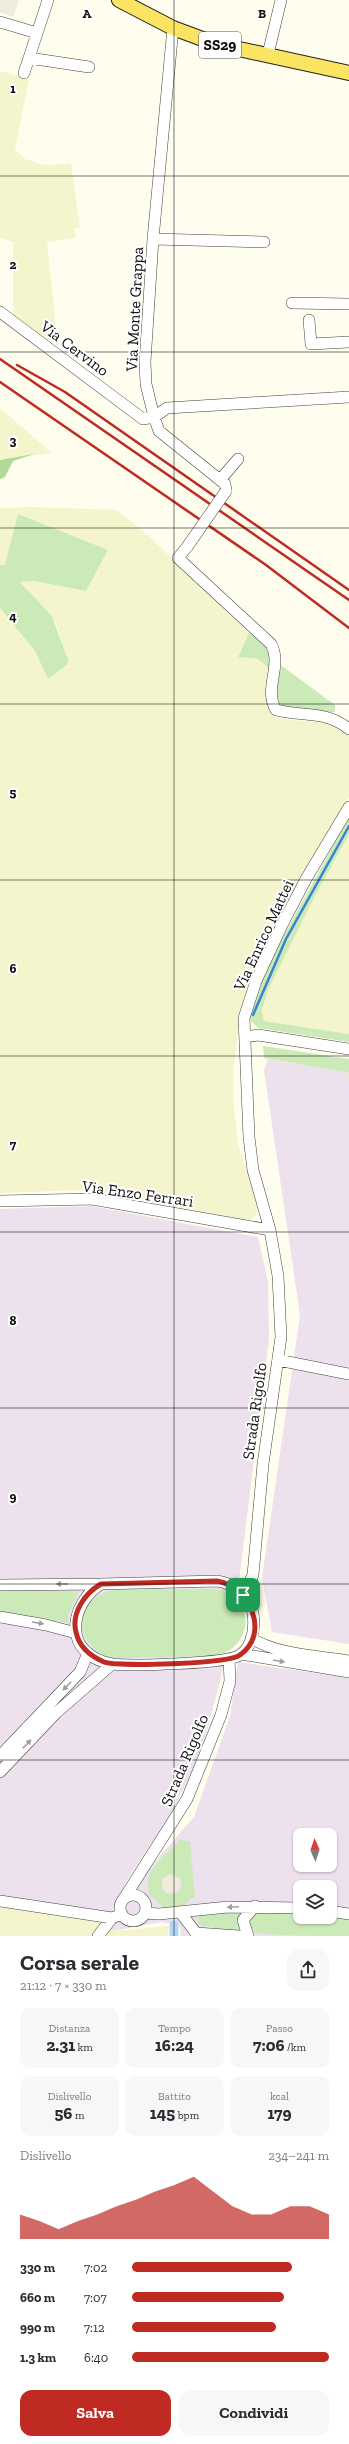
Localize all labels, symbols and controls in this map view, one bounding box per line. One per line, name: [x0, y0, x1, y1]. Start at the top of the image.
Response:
text: A: [83, 6, 92, 21]
text: B: [258, 6, 266, 21]
road number: SS29: [199, 32, 241, 58]
text: 1: [10, 81, 16, 96]
street label: Via Monte Grappa: [122, 246, 147, 373]
text: 2: [10, 257, 17, 272]
street label: Via Cervino: [36, 316, 113, 380]
text: 3: [10, 433, 17, 448]
text: 4: [9, 609, 17, 624]
text: 5: [10, 785, 17, 800]
street label: Via Enrico Mattei: [229, 876, 298, 995]
text: 6: [10, 961, 17, 976]
text: 7: [10, 1137, 17, 1152]
street label: Via Enzo Ferrari: [80, 1176, 195, 1211]
text: 8: [9, 1313, 17, 1328]
street label: Strada Rigolfo: [238, 1361, 271, 1461]
text: 9: [10, 1489, 17, 1504]
pin: [226, 1578, 260, 1612]
one-way arrow: [55, 1581, 68, 1587]
icon: arrive: [232, 1584, 254, 1606]
one-way arrow: [32, 1621, 44, 1627]
one-way arrow: [273, 1658, 285, 1664]
one-way arrow: [62, 1681, 72, 1691]
street label: Strada Rigolfo: [157, 1711, 212, 1809]
one-way arrow: [22, 1739, 32, 1749]
north arrow: [293, 1828, 337, 1872]
map controls: [293, 1828, 337, 1924]
button: layers: [293, 1880, 337, 1924]
one-way arrow: [226, 1904, 239, 1910]
text: Corsa serale: [20, 1949, 139, 1976]
button: share: [287, 1949, 329, 1991]
text: 21:12 · 7 × 330 m: [20, 1978, 107, 1993]
text: Distanza: [49, 2022, 90, 2035]
text: Tempo: [158, 2022, 191, 2035]
text: Passo: [266, 2022, 293, 2035]
text: 2.31: [46, 2035, 75, 2055]
text: 16:24: [155, 2035, 194, 2055]
text: 7:06: [253, 2035, 285, 2055]
text: km: [75, 2041, 93, 2054]
text: /km: [285, 2041, 306, 2054]
text: Dislivello: [48, 2090, 91, 2103]
text: Battito: [158, 2090, 191, 2103]
text: kcal: [270, 2090, 289, 2103]
text: 56: [55, 2103, 73, 2123]
text: 145: [150, 2103, 175, 2123]
text: 179: [267, 2103, 292, 2123]
text: m: [73, 2109, 85, 2122]
text: bpm: [175, 2109, 199, 2122]
text: Dislivello: [20, 2148, 72, 2163]
text: 234–241 m: [268, 2148, 329, 2163]
text: 330 m: [20, 2260, 55, 2275]
text: 7:02: [84, 2260, 107, 2275]
text: 660 m: [20, 2290, 55, 2305]
text: 7:07: [84, 2290, 107, 2305]
text: 990 m: [20, 2320, 55, 2335]
text: 7:12: [84, 2320, 105, 2335]
text: 1.3 km: [20, 2350, 56, 2365]
text: 6:40: [84, 2350, 108, 2365]
button: Salva: [20, 2390, 171, 2436]
button: Condividi: [179, 2390, 329, 2436]

